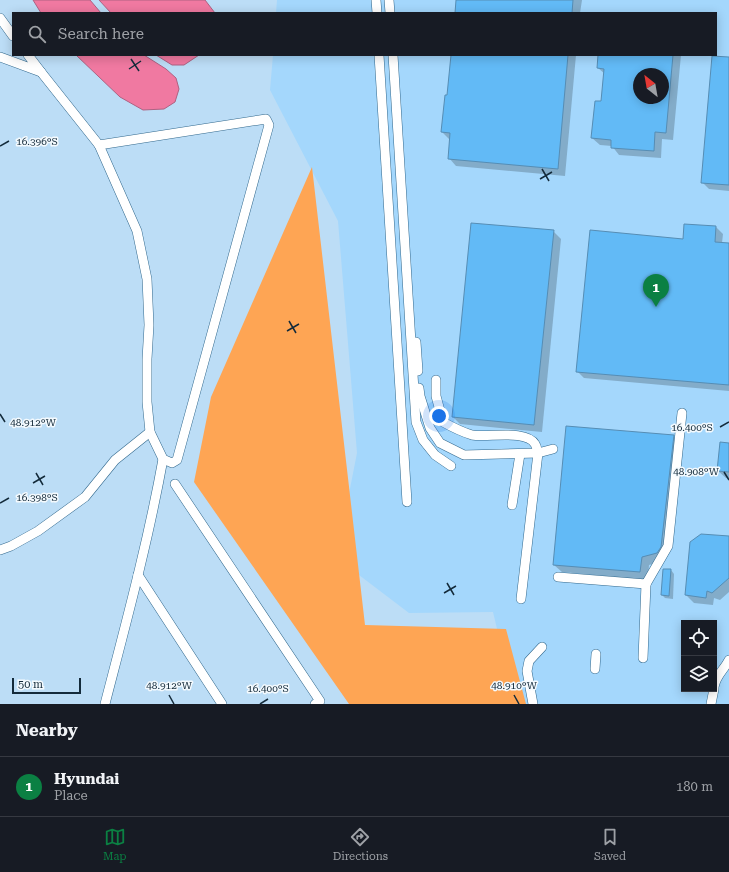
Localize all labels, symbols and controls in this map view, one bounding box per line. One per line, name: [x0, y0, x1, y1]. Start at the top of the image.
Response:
search box: [12, 12, 717, 56]
icon: search: [26, 23, 48, 45]
text: Search here: [58, 25, 144, 43]
north arrow: [633, 68, 669, 104]
text: 16.396°S: [16, 136, 58, 147]
pin: 1: [643, 274, 669, 307]
your location: [429, 406, 449, 426]
text: 48.912°W: [10, 417, 57, 428]
text: 16.400°S: [671, 422, 713, 433]
text: 48.908°W: [673, 466, 720, 477]
text: 16.398°S: [16, 492, 58, 503]
map controls: [681, 620, 717, 692]
button: locate: [681, 620, 717, 656]
button: layers: [681, 656, 717, 692]
scale bar: [12, 676, 81, 695]
text: 50 m: [18, 678, 43, 691]
text: 48.912°W: [146, 680, 193, 691]
text: 48.910°W: [491, 680, 538, 691]
text: 16.400°S: [247, 683, 289, 694]
text: Nearby: [16, 720, 78, 740]
text: Hyundai: [54, 770, 119, 788]
text: 1: [25, 779, 33, 794]
text: 180 m: [676, 779, 713, 794]
text: Place: [54, 788, 88, 803]
tab: Map: [103, 826, 127, 863]
tab: Directions: [333, 826, 388, 863]
tab: Saved: [594, 826, 626, 863]

